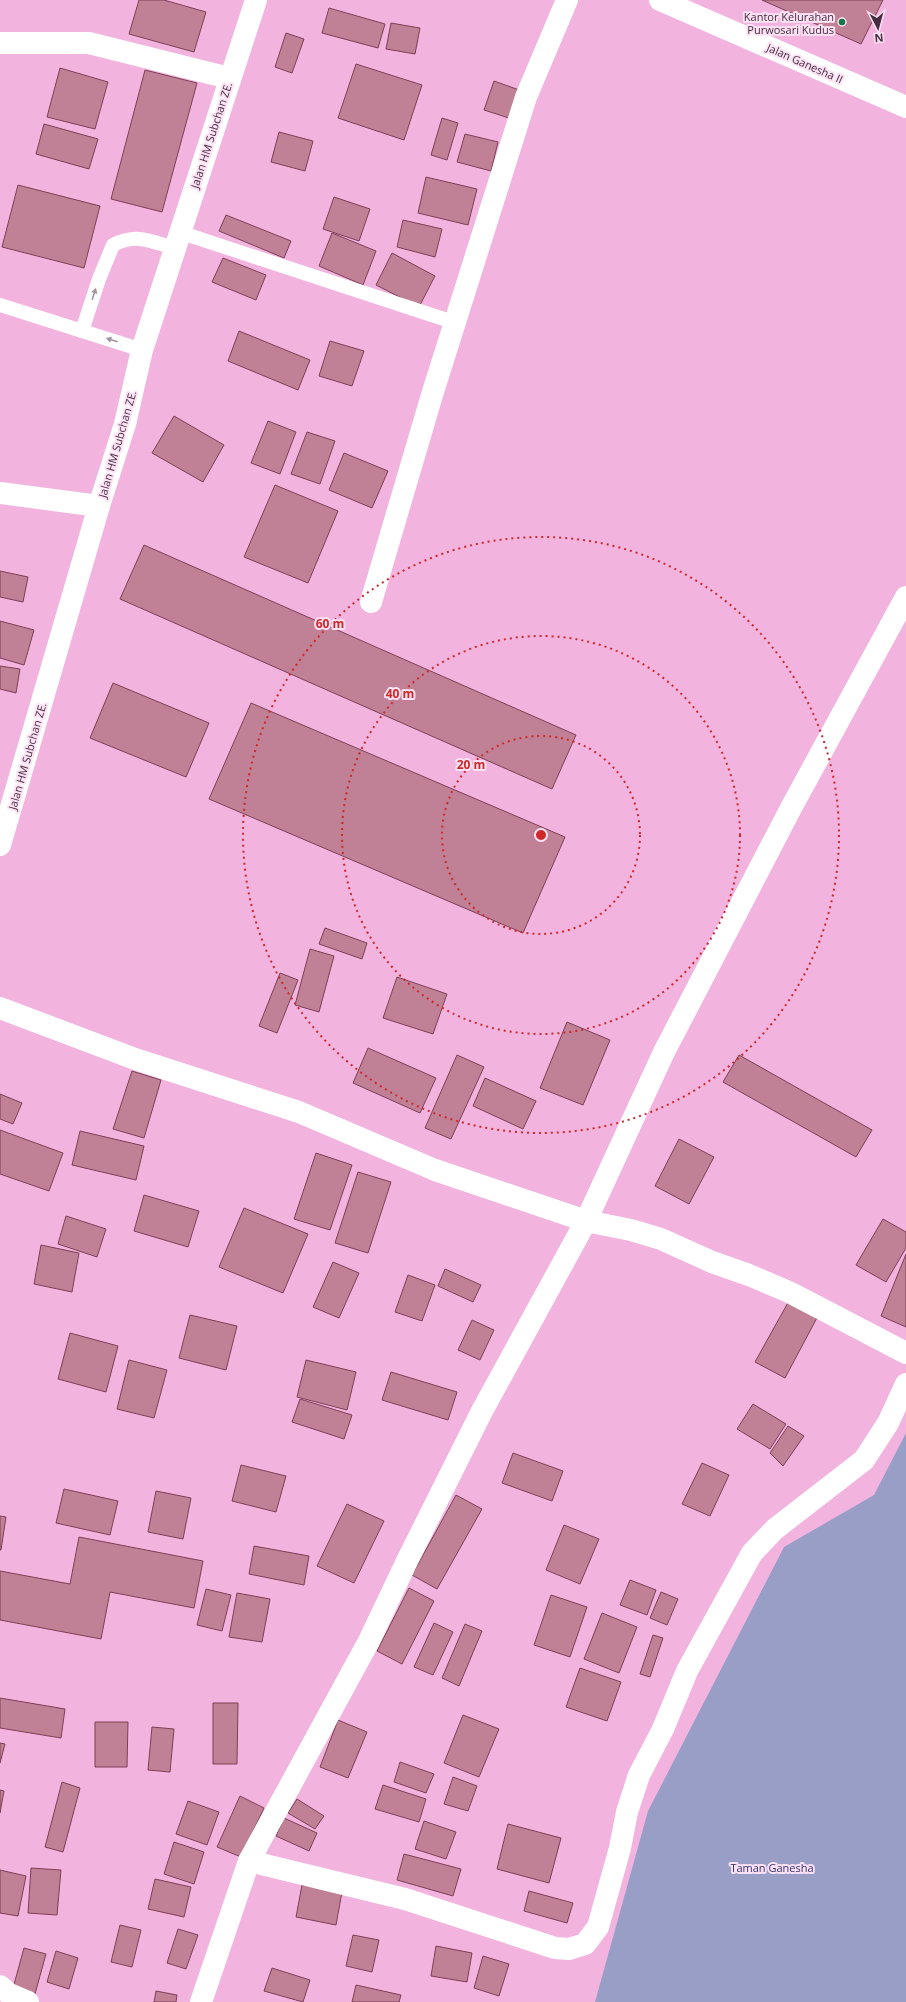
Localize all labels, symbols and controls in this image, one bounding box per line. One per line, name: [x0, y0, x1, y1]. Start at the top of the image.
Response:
north arrow: [858, 8, 898, 48]
place label: Kantor Kelurahan Purwosari Kudus: [744, 9, 834, 37]
marker: Kantor Kelurahan Purwosari Kudus: [837, 17, 847, 27]
text: N: [874, 31, 884, 46]
street label: Jalan Ganesha II: [764, 39, 845, 86]
street label: Jalan HM Subchan ZE.: [186, 80, 235, 191]
one-way arrow: [91, 287, 97, 299]
one-way arrow: [106, 337, 118, 343]
street label: Jalan HM Subchan ZE.: [94, 389, 140, 500]
text: 60 m: [316, 615, 344, 632]
text: 40 m: [386, 685, 414, 702]
street label: Jalan HM Subchan ZE.: [4, 701, 50, 812]
text: 20 m: [457, 756, 485, 773]
centre of rings: [534, 828, 548, 842]
park label: Taman Ganesha: [730, 1860, 814, 1875]

